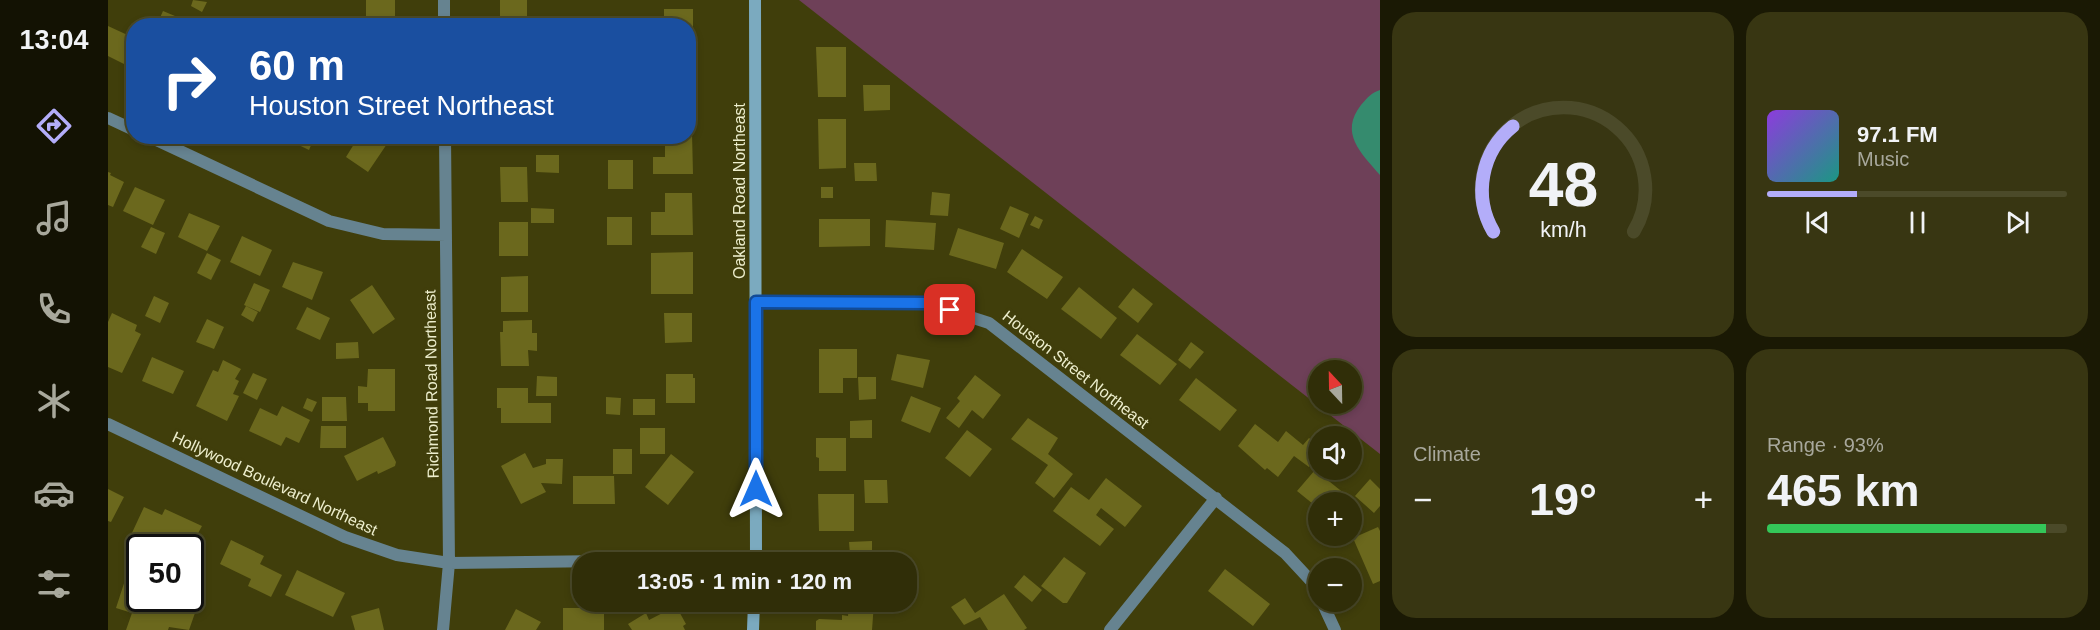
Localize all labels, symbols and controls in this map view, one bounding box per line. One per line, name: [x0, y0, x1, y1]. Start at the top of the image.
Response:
text: 13:04: [19, 25, 89, 55]
icon: right: [150, 42, 228, 120]
text: 60 m: [249, 42, 345, 89]
text: Houston Street Northeast: [249, 91, 554, 121]
street label: Oakland Road Northeast: [731, 102, 748, 279]
icon: directions: [33, 105, 75, 147]
text: 97.1 FM: [1857, 122, 1938, 147]
text: Music: [1857, 148, 1909, 170]
text: 48: [1528, 150, 1598, 219]
icon: music: [33, 197, 75, 239]
icon: previous: [1801, 206, 1834, 239]
icon: pause: [1901, 206, 1934, 239]
icon: next: [2001, 206, 2034, 239]
text: km/h: [1540, 218, 1586, 242]
pin: [924, 284, 975, 335]
icon: phone: [33, 288, 75, 330]
street label: Richmond Road Northeast: [421, 289, 442, 478]
icon: arrive: [933, 293, 966, 326]
street label: Houston Street Northeast: [999, 307, 1152, 432]
north arrow: [1308, 360, 1362, 414]
map controls: [1308, 360, 1362, 612]
icon: climate: [33, 380, 75, 422]
button: sound: [1308, 426, 1362, 480]
street label: Hollywood Boulevard Northeast: [170, 428, 380, 539]
text: Range · 93%: [1767, 434, 1884, 456]
text: Climate: [1413, 443, 1481, 465]
position arrow: [724, 457, 788, 521]
text: 465 km: [1767, 465, 1920, 516]
icon: car: [33, 472, 75, 514]
text: 19°: [1529, 474, 1597, 525]
text: −: [1413, 481, 1432, 518]
text: +: [1694, 481, 1713, 518]
button: +: [1308, 492, 1362, 546]
speed limit sign: 50: [126, 534, 204, 612]
button: −: [1308, 558, 1362, 612]
icon: filters: [33, 563, 75, 605]
text: 13:05 · 1 min · 120 m: [637, 569, 852, 594]

